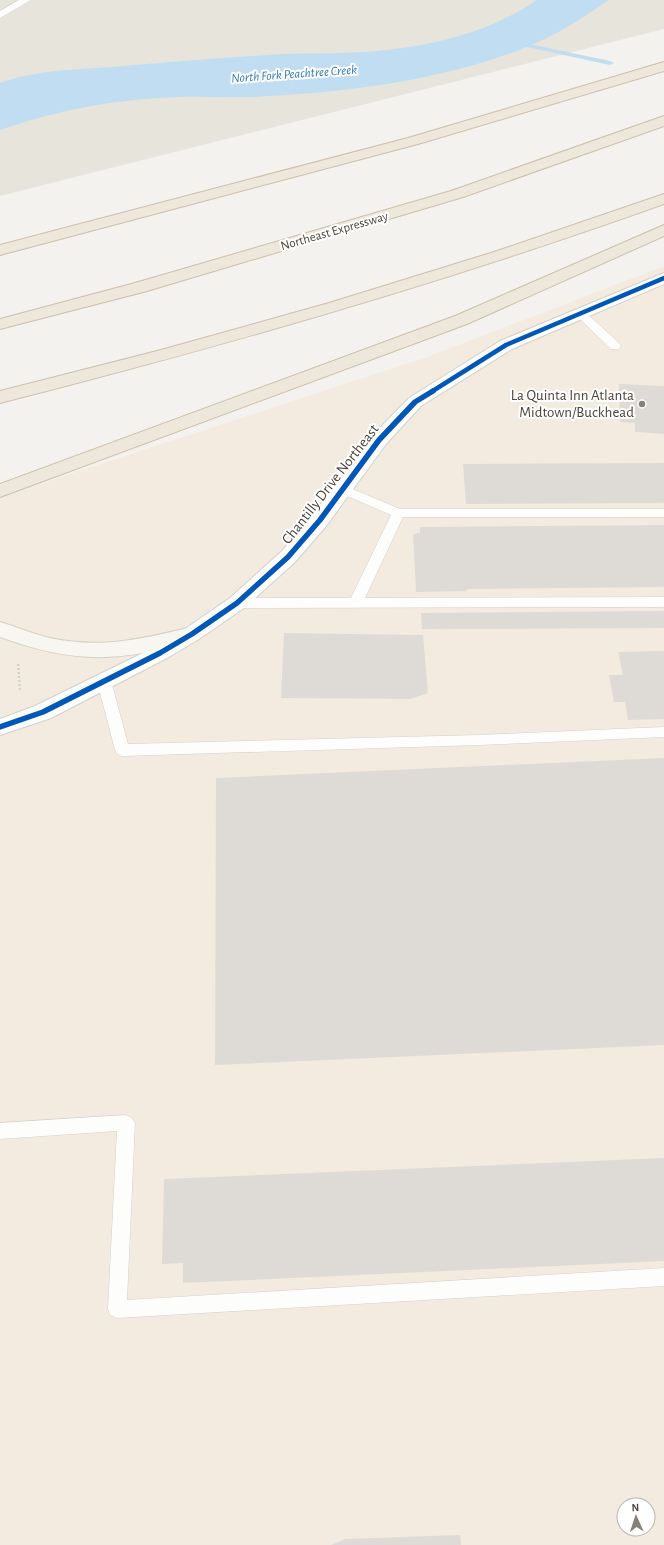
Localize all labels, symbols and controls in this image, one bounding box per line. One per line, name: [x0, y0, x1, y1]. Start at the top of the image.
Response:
water label: North Fork Peachtree Creek: [231, 64, 357, 85]
street label: Northeast Expressway: [279, 210, 390, 253]
place label: La Quinta Inn Atlanta Midtown/Buckhead: [511, 388, 634, 420]
marker: La Quinta Inn Atlanta Midtown/Buckhead: [637, 399, 647, 409]
street label: Chantilly Drive Northeast: [279, 422, 382, 547]
north arrow: [616, 1497, 656, 1537]
text: N: [631, 1502, 640, 1513]

